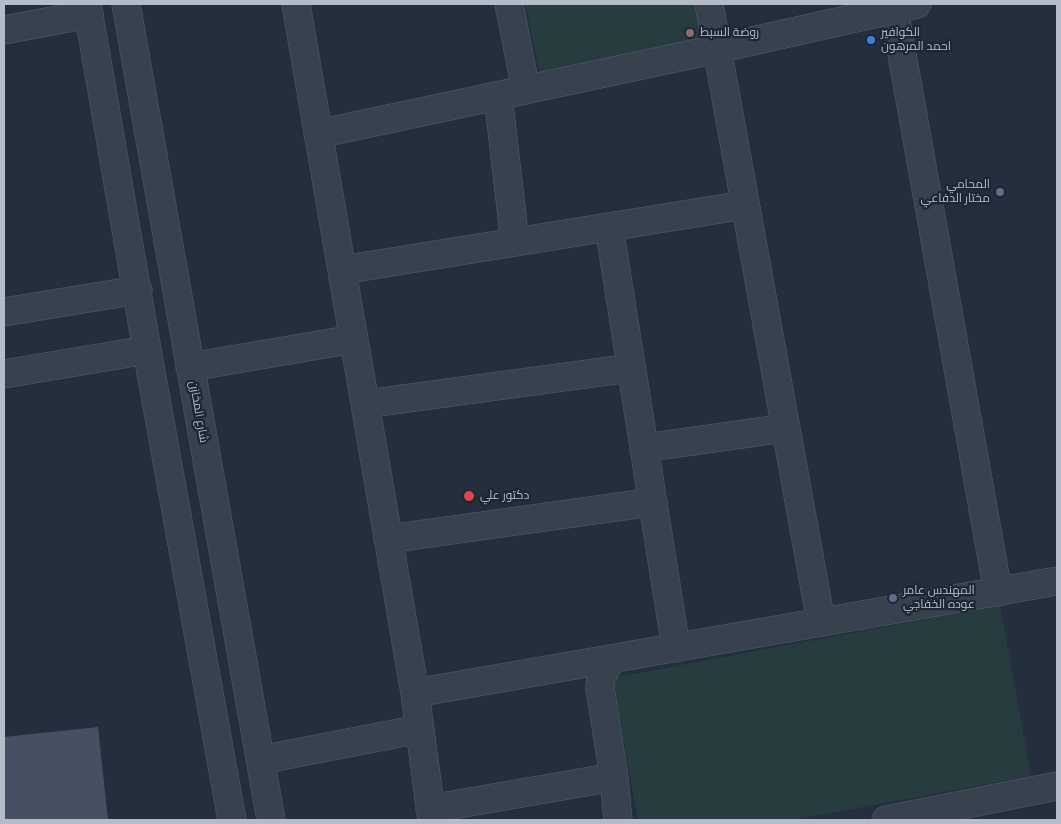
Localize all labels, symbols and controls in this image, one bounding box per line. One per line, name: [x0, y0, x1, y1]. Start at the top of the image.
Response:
place label: روضة السبط: [700, 26, 759, 40]
place label: الكوافير احمد المرهون: [881, 26, 951, 54]
marker: روضة السبط: [684, 27, 696, 39]
marker: الكوافير احمد المرهون: [865, 34, 877, 46]
place label: المحامي مختار الدفاعي: [921, 178, 990, 206]
marker: المحامي مختار الدفاعي: [994, 186, 1006, 198]
street label: شارع المخازن: [185, 380, 211, 444]
marker: دكتور علي: [462, 489, 476, 503]
place label: دكتور علي: [480, 489, 529, 503]
place label: المهندس عامر عوده الخفاجي: [903, 584, 975, 612]
marker: المهندس عامر عوده الخفاجي: [887, 592, 899, 604]

